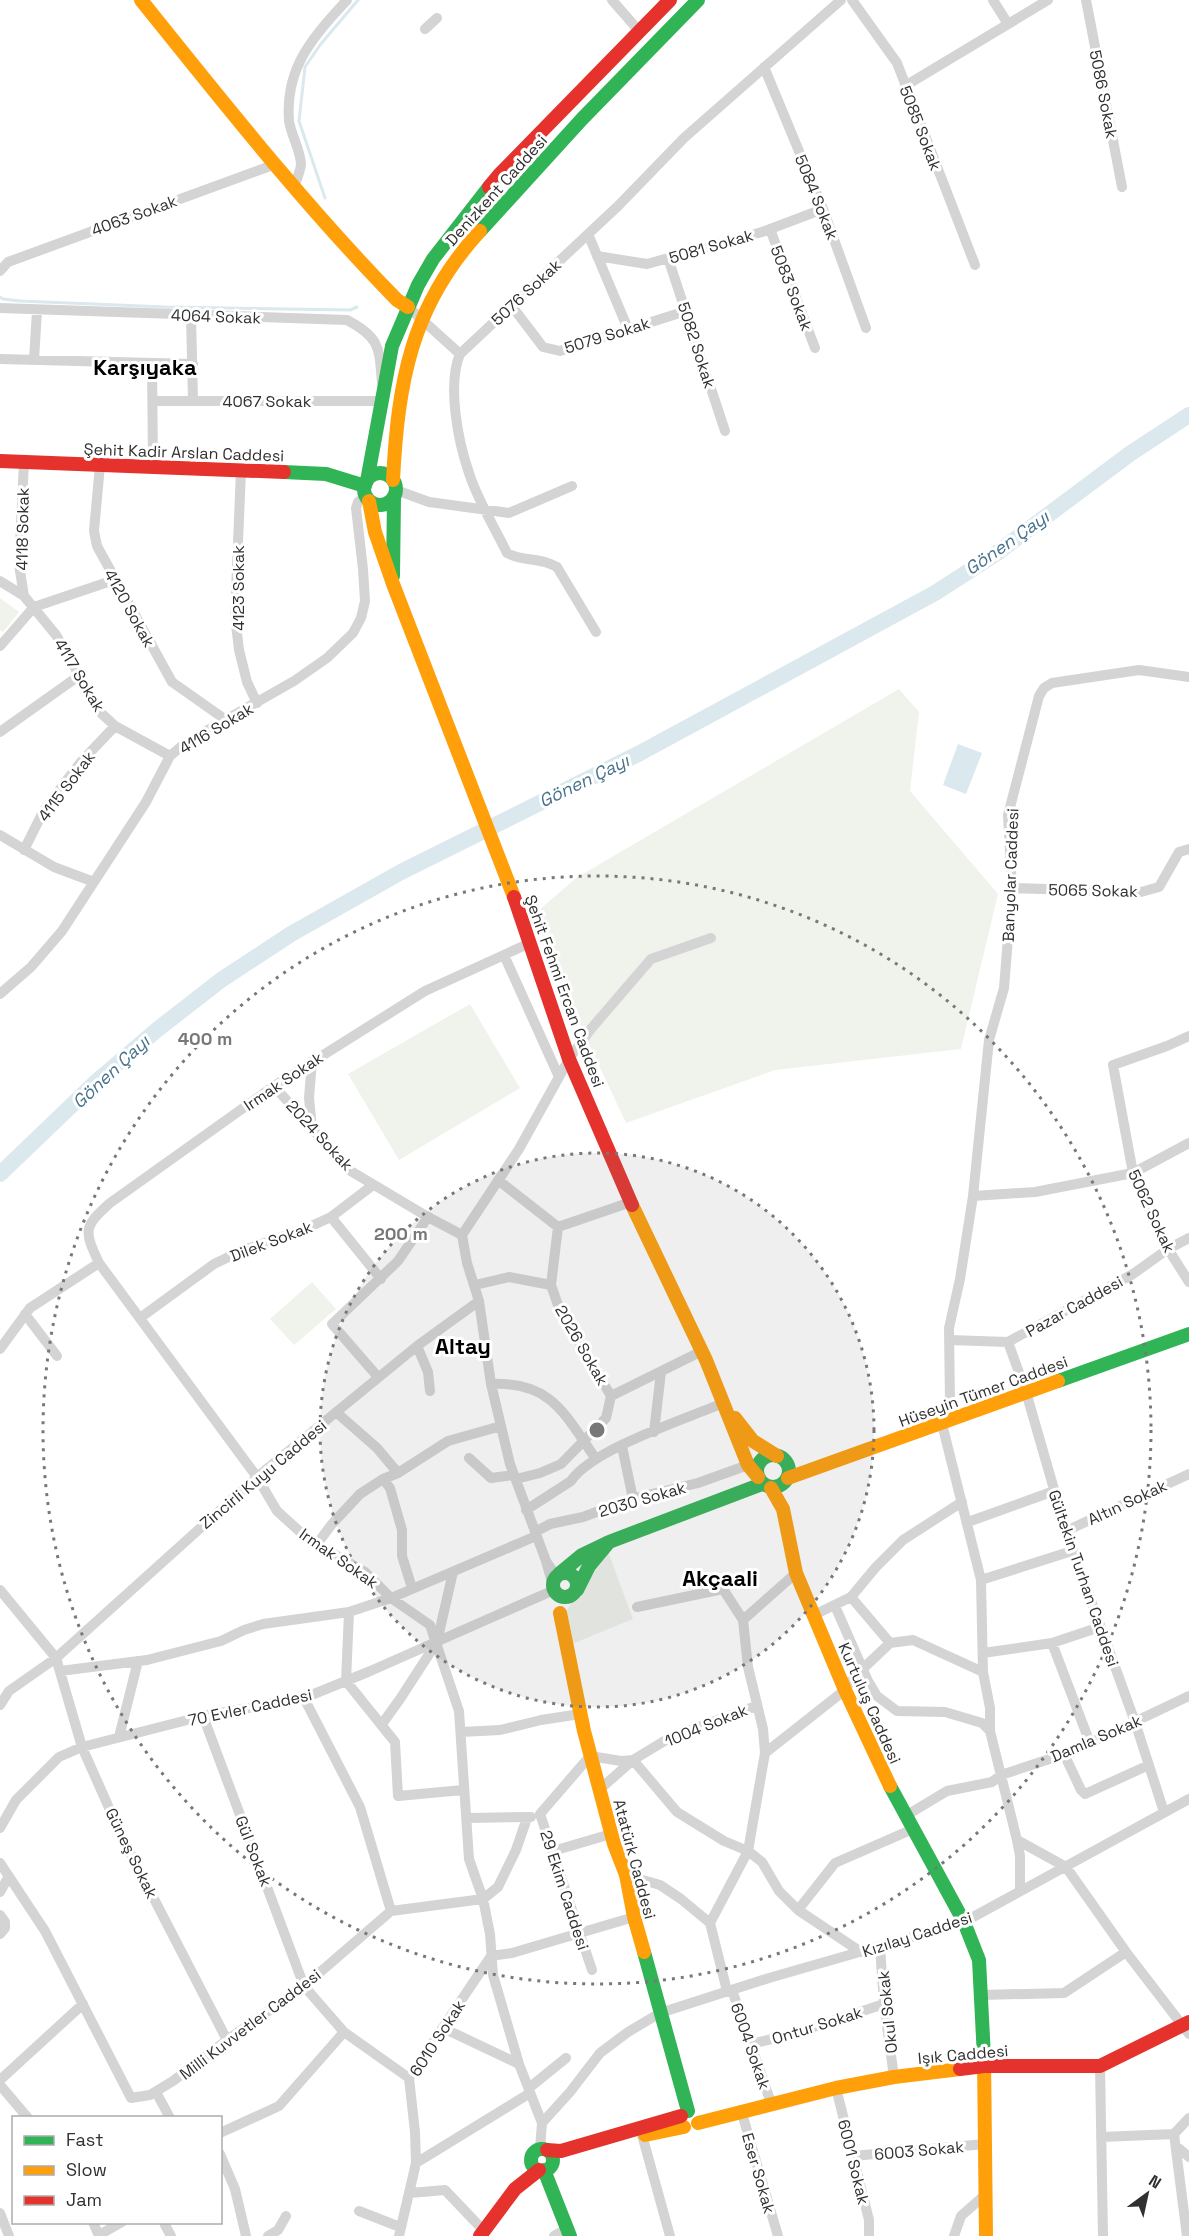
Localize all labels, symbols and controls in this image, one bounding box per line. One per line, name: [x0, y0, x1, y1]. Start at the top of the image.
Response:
street label: 5086 Sokak: [1085, 48, 1122, 140]
street label: 5085 Sokak: [895, 83, 946, 174]
street label: Denizkent Caddesi: [441, 130, 552, 250]
street label: 5084 Sokak: [790, 152, 843, 243]
street label: 4063 Sokak: [88, 190, 180, 241]
street label: 5081 Sokak: [667, 224, 756, 268]
street label: 5083 Sokak: [766, 243, 818, 334]
street label: 5076 Sokak: [487, 254, 566, 330]
street label: 5082 Sokak: [673, 299, 720, 391]
street label: 4064 Sokak: [171, 304, 262, 329]
street label: 5079 Sokak: [562, 312, 653, 358]
district label: Karşıyaka: [93, 353, 197, 381]
street label: 4067 Sokak: [223, 391, 312, 412]
street label: Şehit Kadir Arslan Caddesi: [83, 439, 285, 466]
street label: 4118 Sokak: [11, 487, 34, 571]
water label: Gönen Çayı: [960, 504, 1055, 580]
street label: 4123 Sokak: [228, 545, 249, 631]
street label: 4120 Sokak: [99, 565, 160, 651]
street label: 4117 Sokak: [49, 635, 110, 716]
street label: 4116 Sokak: [175, 698, 257, 759]
street label: 4115 Sokak: [33, 747, 100, 826]
water label: Gönen Çayı: [535, 748, 634, 812]
street label: Banyolar Caddesi: [998, 808, 1023, 942]
street label: 5065 Sokak: [1048, 879, 1138, 902]
street label: Şehit Fehmi Ercan Caddesi: [520, 892, 609, 1090]
text: 400 m: [178, 1027, 232, 1050]
water label: Gönen Çayı: [67, 1029, 155, 1113]
street label: Irmak Sokak: [239, 1047, 327, 1116]
street label: 2024 Sokak: [282, 1096, 358, 1175]
street label: 5062 Sokak: [1123, 1166, 1180, 1256]
street label: Dilek Sokak: [227, 1216, 316, 1267]
text: 200 m: [374, 1222, 428, 1245]
street label: Pazar Caddesi: [1022, 1271, 1127, 1342]
street label: 2026 Sokak: [550, 1301, 613, 1390]
district label: Altay: [435, 1332, 491, 1360]
street label: Hüseyin Tümer Caddesi: [896, 1351, 1071, 1432]
street label: Zincirli Kuyu Caddesi: [196, 1415, 331, 1534]
centre of rings: [587, 1420, 607, 1440]
street label: Altın Sokak: [1084, 1475, 1171, 1530]
street label: 2030 Sokak: [596, 1477, 689, 1522]
street label: Gültekin Turhan Caddesi: [1043, 1487, 1124, 1669]
street label: Irmak Sokak: [295, 1524, 383, 1593]
district label: Akçaali: [682, 1564, 758, 1592]
street label: Kurtuluş Caddesi: [833, 1639, 906, 1767]
street label: 70 Evler Caddesi: [186, 1684, 314, 1731]
street label: 1004 Sokak: [662, 1699, 751, 1752]
street label: Damla Sokak: [1048, 1710, 1145, 1767]
street label: Atatürk Caddesi: [608, 1797, 661, 1921]
street label: Güneş Sokak: [101, 1805, 163, 1902]
street label: Gül Sokak: [230, 1813, 277, 1890]
street label: 29 Ekim Caddesi: [535, 1828, 594, 1953]
street label: Kızılay Caddesi: [859, 1907, 975, 1962]
street label: Milli Kuvvetler Caddesi: [175, 1964, 325, 2084]
street label: Okul Sokak: [873, 1969, 902, 2054]
street label: 6010 Sokak: [405, 1996, 470, 2080]
street label: 6004 Sokak: [726, 2000, 775, 2093]
street label: Ontur Sokak: [769, 2002, 865, 2049]
street label: Işık Caddesi: [917, 2040, 1009, 2069]
legend: [12, 2116, 222, 2224]
street label: 6001 Sokak: [833, 2117, 874, 2207]
text: Fast: [66, 2128, 103, 2151]
street label: Eser Sokak: [737, 2130, 780, 2216]
street label: 6003 Sokak: [873, 2136, 965, 2165]
text: Slow: [66, 2158, 107, 2181]
north arrow: [1117, 2164, 1177, 2224]
text: N: [1145, 2170, 1165, 2194]
text: Jam: [66, 2188, 102, 2211]

